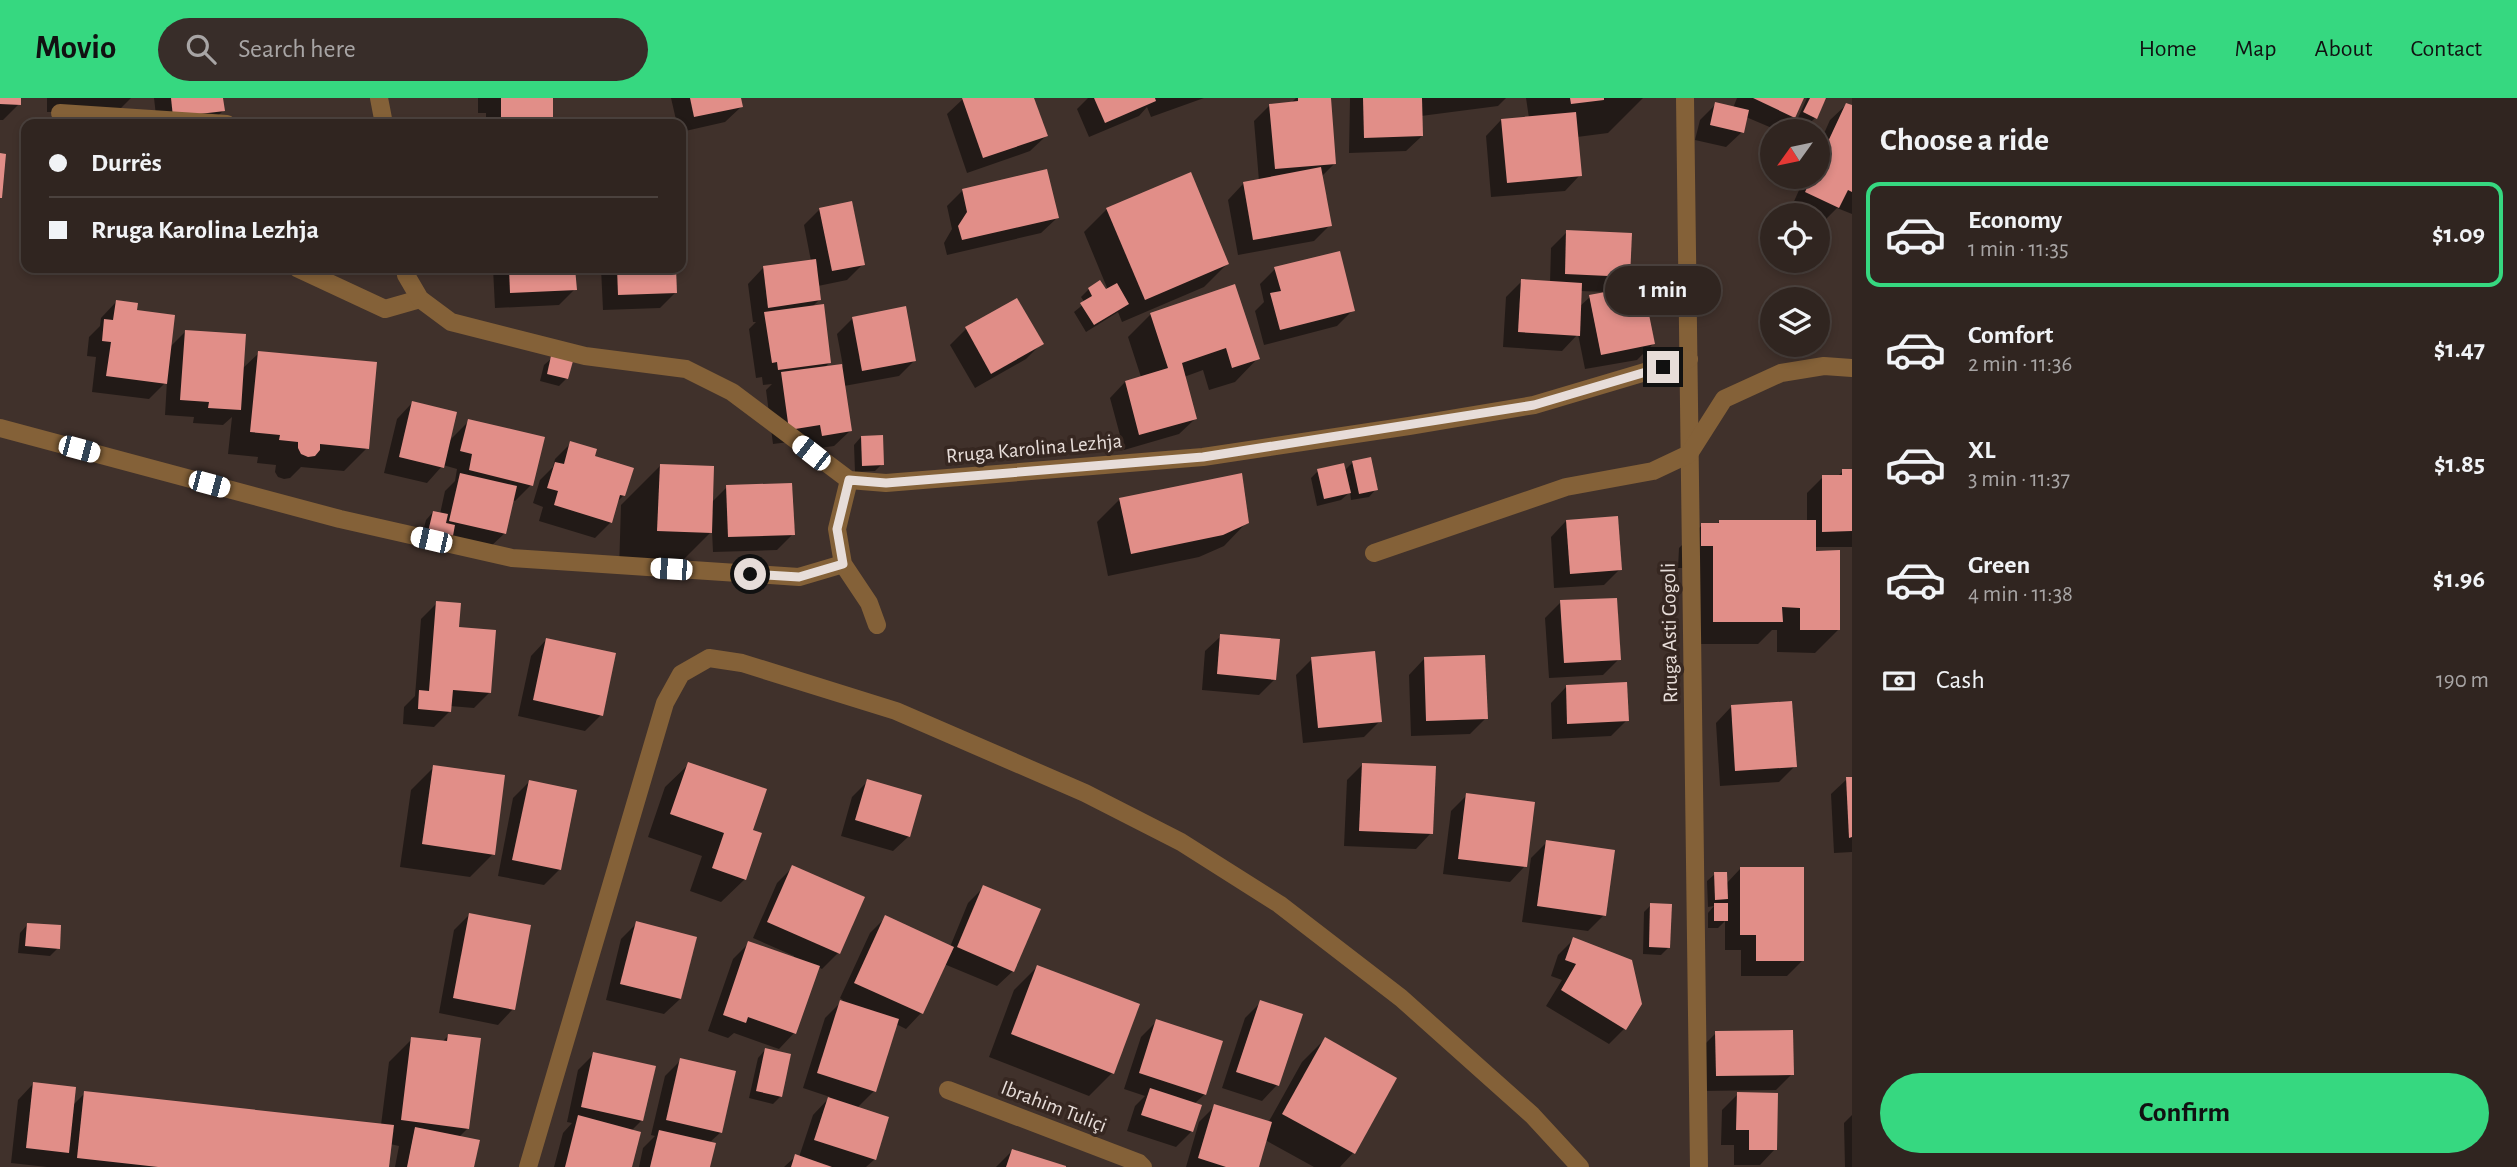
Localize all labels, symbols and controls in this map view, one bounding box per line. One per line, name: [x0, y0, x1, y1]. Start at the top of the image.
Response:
search box: [158, 18, 648, 81]
icon: search: [182, 30, 220, 68]
text: Movio: [35, 32, 116, 65]
text: Search here: [238, 36, 356, 62]
text: Home: [2139, 37, 2197, 61]
text: Map: [2235, 37, 2277, 61]
text: About: [2315, 37, 2372, 61]
text: Contact: [2410, 37, 2482, 61]
north arrow: [1760, 119, 1830, 189]
map controls: [1760, 119, 1830, 357]
text: Choose a ride: [1880, 124, 2049, 156]
text: Durrës: [91, 150, 162, 176]
button: locate: [1760, 203, 1830, 273]
icon: car: [1884, 203, 1947, 266]
text: Economy: [1968, 207, 2062, 233]
text: Rruga Karolina Lezhja: [91, 217, 319, 243]
text: $1.09: [2432, 221, 2485, 247]
text: 1 min · 11:35: [1968, 238, 2069, 261]
callout: 1 min: [1605, 266, 1721, 314]
text: 1 min: [1639, 279, 1687, 302]
button: layers: [1760, 287, 1830, 357]
icon: car: [1884, 318, 1947, 381]
text: Comfort: [1968, 322, 2053, 348]
text: $1.47: [2434, 336, 2485, 362]
route end: [1647, 351, 1679, 383]
text: 2 min · 11:36: [1968, 353, 2072, 376]
street label: Rruga Karolina Lezhja: [945, 430, 1123, 467]
car: [788, 432, 835, 474]
car: [56, 433, 103, 465]
icon: car: [1884, 433, 1947, 496]
text: XL: [1968, 437, 1995, 463]
text: $1.85: [2434, 451, 2485, 477]
car: [186, 468, 233, 500]
text: 3 min · 11:37: [1968, 468, 2070, 491]
car: [409, 525, 454, 555]
icon: car: [1884, 548, 1947, 611]
text: Green: [1968, 552, 2030, 578]
car: [650, 557, 693, 581]
route start: [734, 558, 766, 590]
street label: Rruga Asti Gogoli: [1658, 563, 1681, 703]
text: $1.96: [2433, 566, 2485, 592]
text: 4 min · 11:38: [1968, 583, 2073, 606]
icon: cash: [1880, 662, 1918, 700]
text: Cash: [1936, 667, 1985, 693]
text: 190 m: [2436, 669, 2489, 692]
button: Confirm: [1880, 1073, 2489, 1153]
street label: Ibrahim Tuliçi: [998, 1077, 1110, 1136]

